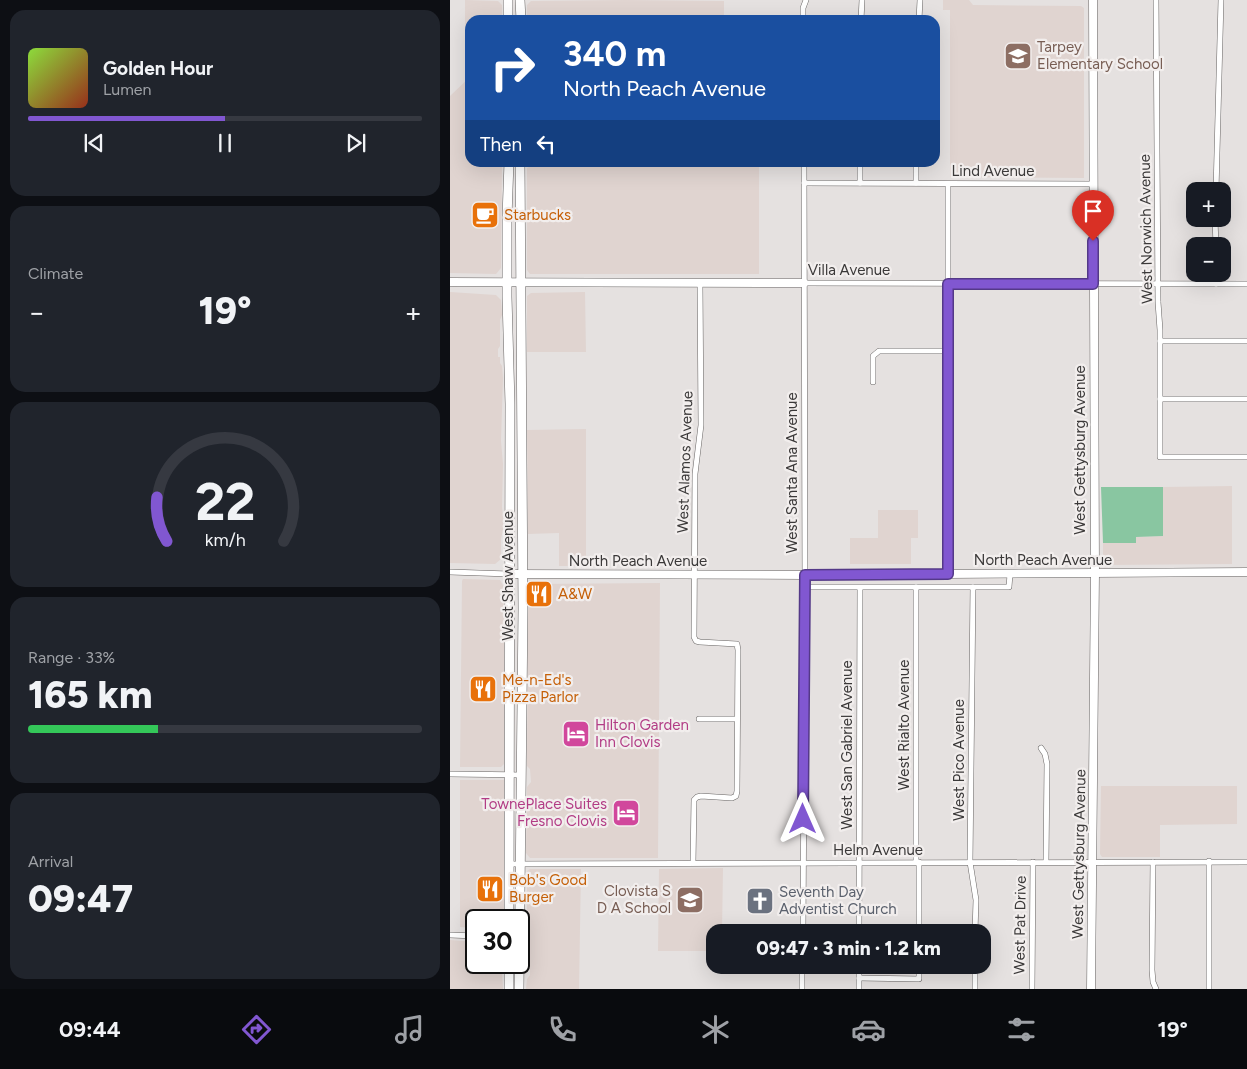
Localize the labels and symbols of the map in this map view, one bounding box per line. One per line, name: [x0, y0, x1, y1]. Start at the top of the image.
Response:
place label: Tarpey Elementary School: [1037, 38, 1163, 73]
school or university icon: Tarpey Elementary School: [1003, 41, 1033, 71]
street label: West Norwich Avenue: [1136, 154, 1156, 304]
street label: Lind Avenue: [952, 162, 1034, 180]
pin: [1072, 190, 1114, 241]
cafe icon: Starbucks: [470, 200, 500, 230]
place label: Starbucks: [504, 206, 571, 224]
street label: Villa Avenue: [808, 261, 890, 279]
street label: West Gettysburg Avenue: [1071, 365, 1089, 535]
street label: West Alamos Avenue: [674, 391, 696, 533]
street label: West Santa Ana Avenue: [783, 392, 801, 554]
street label: West Shaw Avenue: [499, 511, 517, 641]
street label: North Peach Avenue: [974, 551, 1112, 569]
street label: North Peach Avenue: [569, 552, 707, 570]
restaurant icon: A&W: [524, 579, 554, 609]
place label: A&W: [558, 585, 593, 603]
street label: West San Gabriel Avenue: [838, 660, 856, 830]
street label: West Rialto Avenue: [895, 660, 913, 790]
place label: Me-n-Ed's Pizza Parlor: [502, 671, 579, 706]
restaurant icon: Me-n-Ed's Pizza Parlor: [468, 674, 498, 704]
street label: West Pico Avenue: [950, 699, 968, 821]
place label: Hilton Garden Inn Clovis: [595, 716, 689, 751]
hotel icon: Hilton Garden Inn Clovis: [561, 719, 591, 749]
street label: West Gettysburg Avenue: [1069, 769, 1089, 939]
position arrow: [776, 792, 828, 844]
place label: TownePlace Suites Fresno Clovis: [481, 795, 607, 830]
hotel icon: TownePlace Suites Fresno Clovis: [611, 798, 641, 828]
street label: Helm Avenue: [833, 841, 923, 859]
place label: Bob's Good Burger: [509, 871, 587, 906]
restaurant icon: Bob's Good Burger: [475, 874, 505, 904]
street label: West Pat Drive: [1010, 876, 1030, 974]
place label: Clovista S D A School: [597, 882, 671, 917]
place label: Seventh Day Adventist Church: [779, 883, 897, 918]
school or university icon: Clovista S D A School: [675, 885, 705, 915]
church icon: Seventh Day Adventist Church: [745, 886, 775, 916]
speed limit sign: 30: [465, 909, 530, 974]

